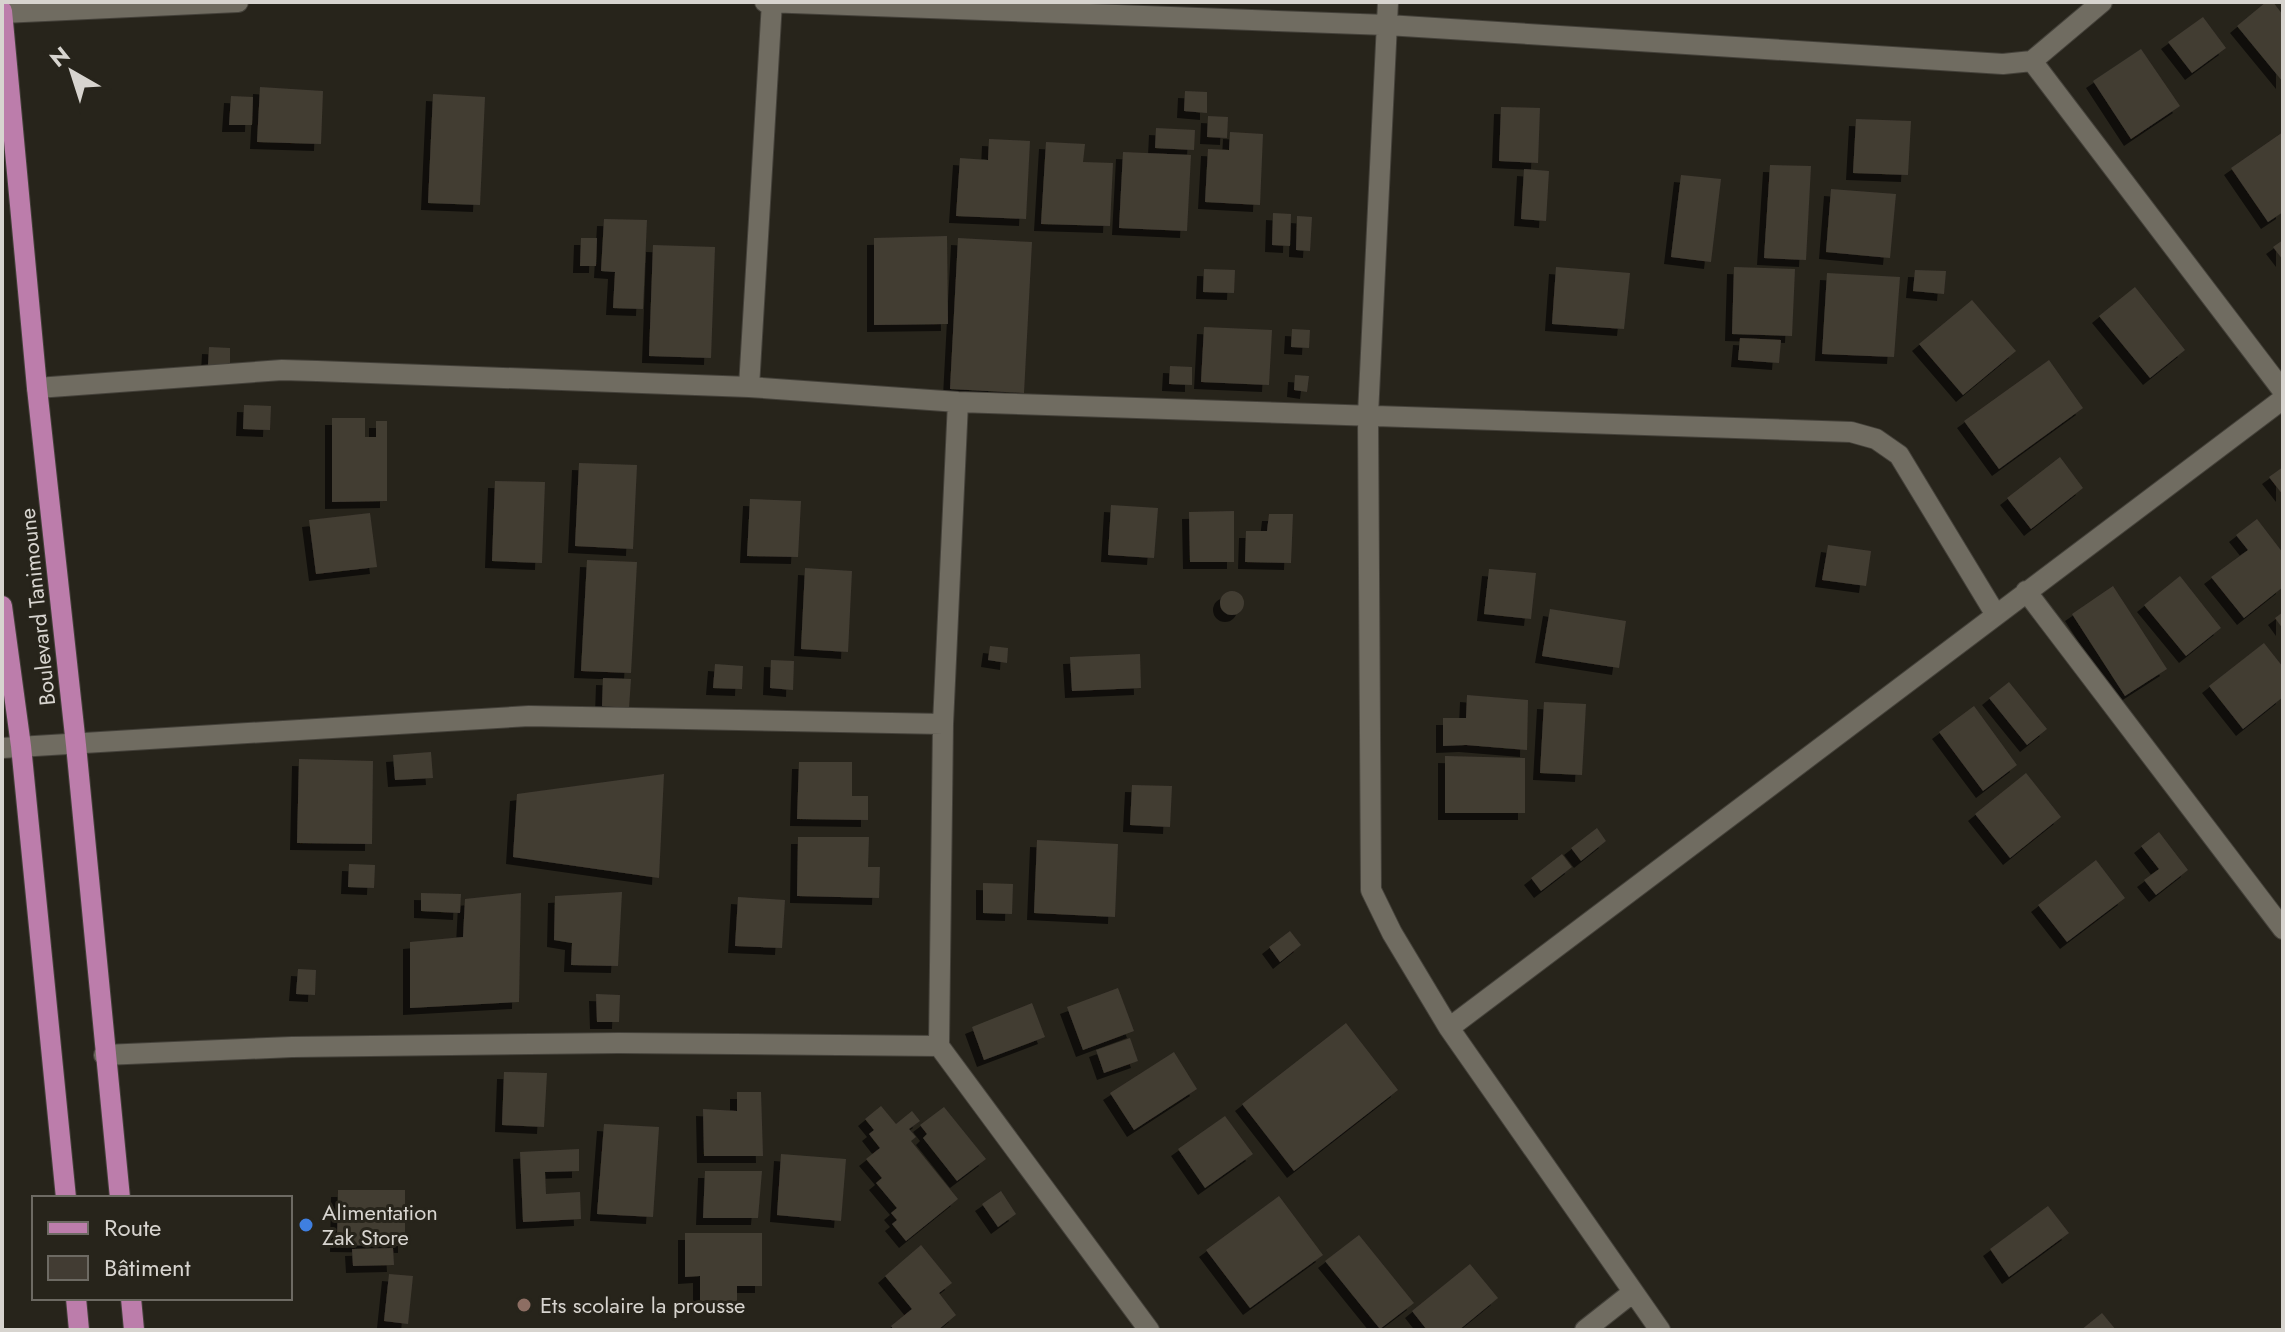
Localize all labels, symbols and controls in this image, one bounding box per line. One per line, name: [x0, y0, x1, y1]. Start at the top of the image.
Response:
north arrow: [32, 32, 112, 112]
text: N: [43, 39, 76, 74]
street label: Boulevard Tanimoune: [11, 507, 63, 707]
legend: [32, 1196, 292, 1300]
place label: Alimentation Zak Store: [322, 1196, 438, 1253]
text: Route: [104, 1210, 161, 1245]
marker: Alimentation Zak Store: [297, 1216, 315, 1234]
text: Bâtiment: [104, 1250, 191, 1285]
place label: Ets scolaire la prousse: [540, 1289, 745, 1321]
marker: Ets scolaire la prousse: [515, 1296, 533, 1314]

